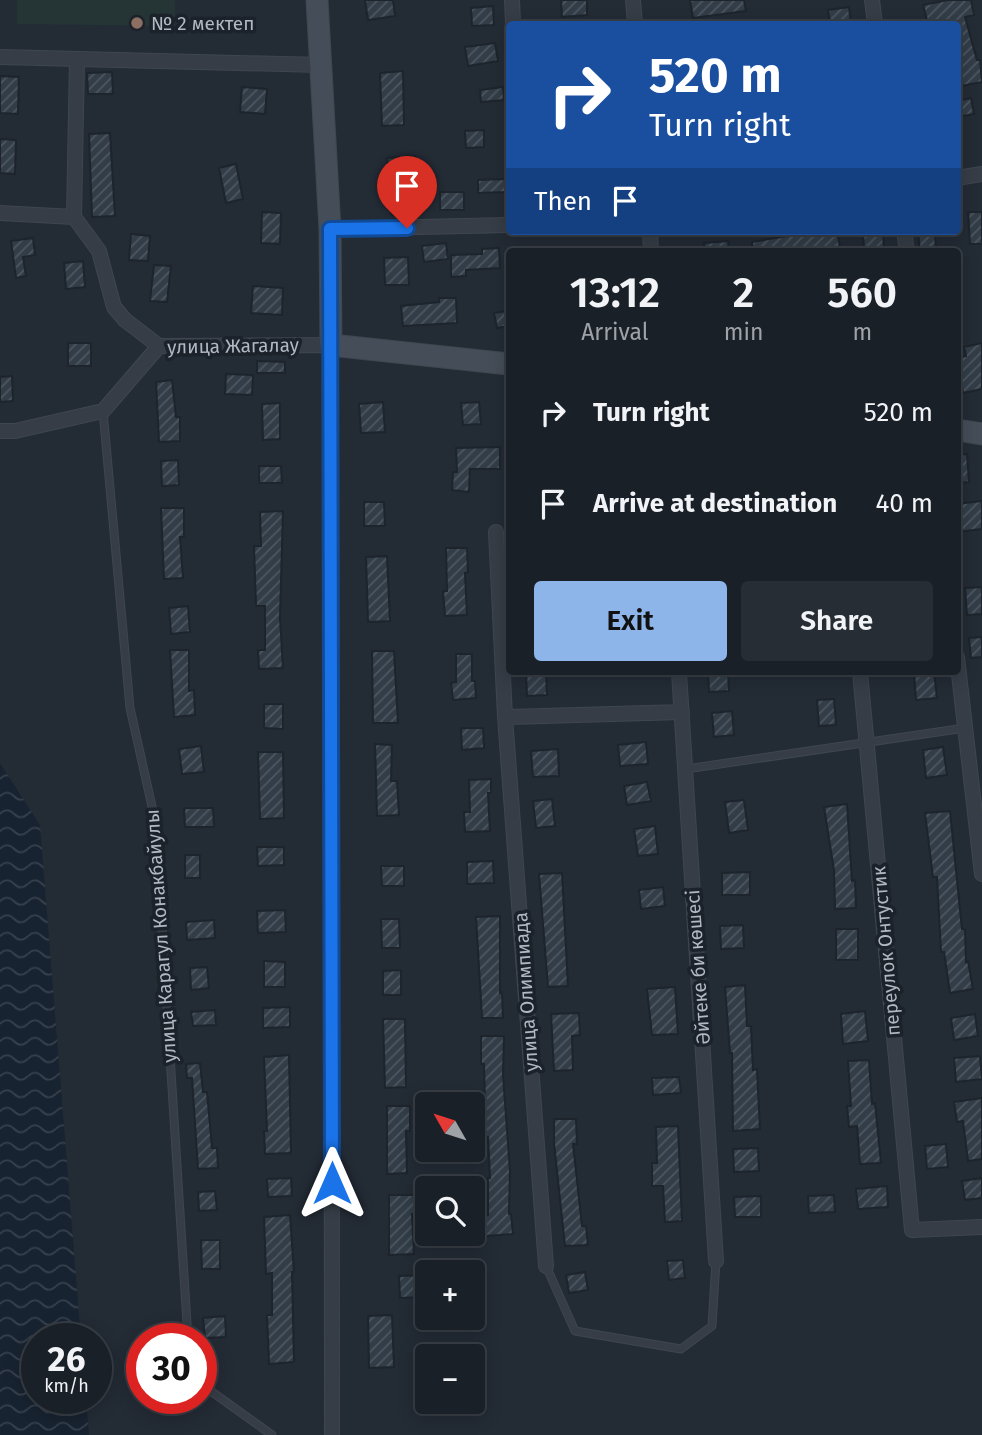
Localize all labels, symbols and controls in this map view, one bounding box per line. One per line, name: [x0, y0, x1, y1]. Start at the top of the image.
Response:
place label: № 2 мектеп: [151, 12, 254, 35]
marker: № 2 мектеп: [129, 15, 145, 31]
text: 520 m: [649, 46, 782, 105]
icon: right: [534, 49, 625, 140]
text: Turn right: [649, 106, 791, 144]
pin: [377, 156, 437, 228]
icon: arrive: [388, 167, 426, 205]
icon: arrive: [606, 182, 644, 220]
text: Then: [534, 186, 592, 217]
text: 13:12: [570, 268, 660, 318]
text: 2: [733, 268, 754, 318]
text: 560: [827, 268, 897, 318]
text: Arrival: [581, 318, 649, 346]
text: min: [724, 318, 763, 346]
text: m: [852, 318, 872, 346]
street label: улица Жагалау: [167, 333, 300, 359]
icon: right: [534, 394, 572, 432]
text: Turn right: [593, 397, 710, 428]
text: 520 m: [864, 397, 933, 428]
icon: arrive: [534, 485, 572, 523]
text: Arrive at destination: [593, 488, 837, 519]
text: 40 m: [875, 488, 933, 519]
button: Exit: [534, 581, 727, 661]
button: Share: [741, 581, 933, 661]
street label: улица Карагул Конакбайулы: [141, 808, 181, 1064]
street label: переулок Онтустик: [867, 865, 905, 1037]
street label: Әйтеке би көшесі: [681, 889, 715, 1045]
street label: улица Олимпиада: [509, 911, 543, 1073]
north arrow: [415, 1092, 485, 1162]
map controls: [415, 1092, 485, 1414]
position arrow: [295, 1146, 369, 1220]
button: search: [415, 1176, 485, 1246]
button: +: [415, 1260, 485, 1330]
speed limit sign: 30: [126, 1323, 217, 1414]
text: 26: [48, 1338, 85, 1380]
button: −: [415, 1344, 485, 1414]
text: km/h: [44, 1375, 89, 1397]

